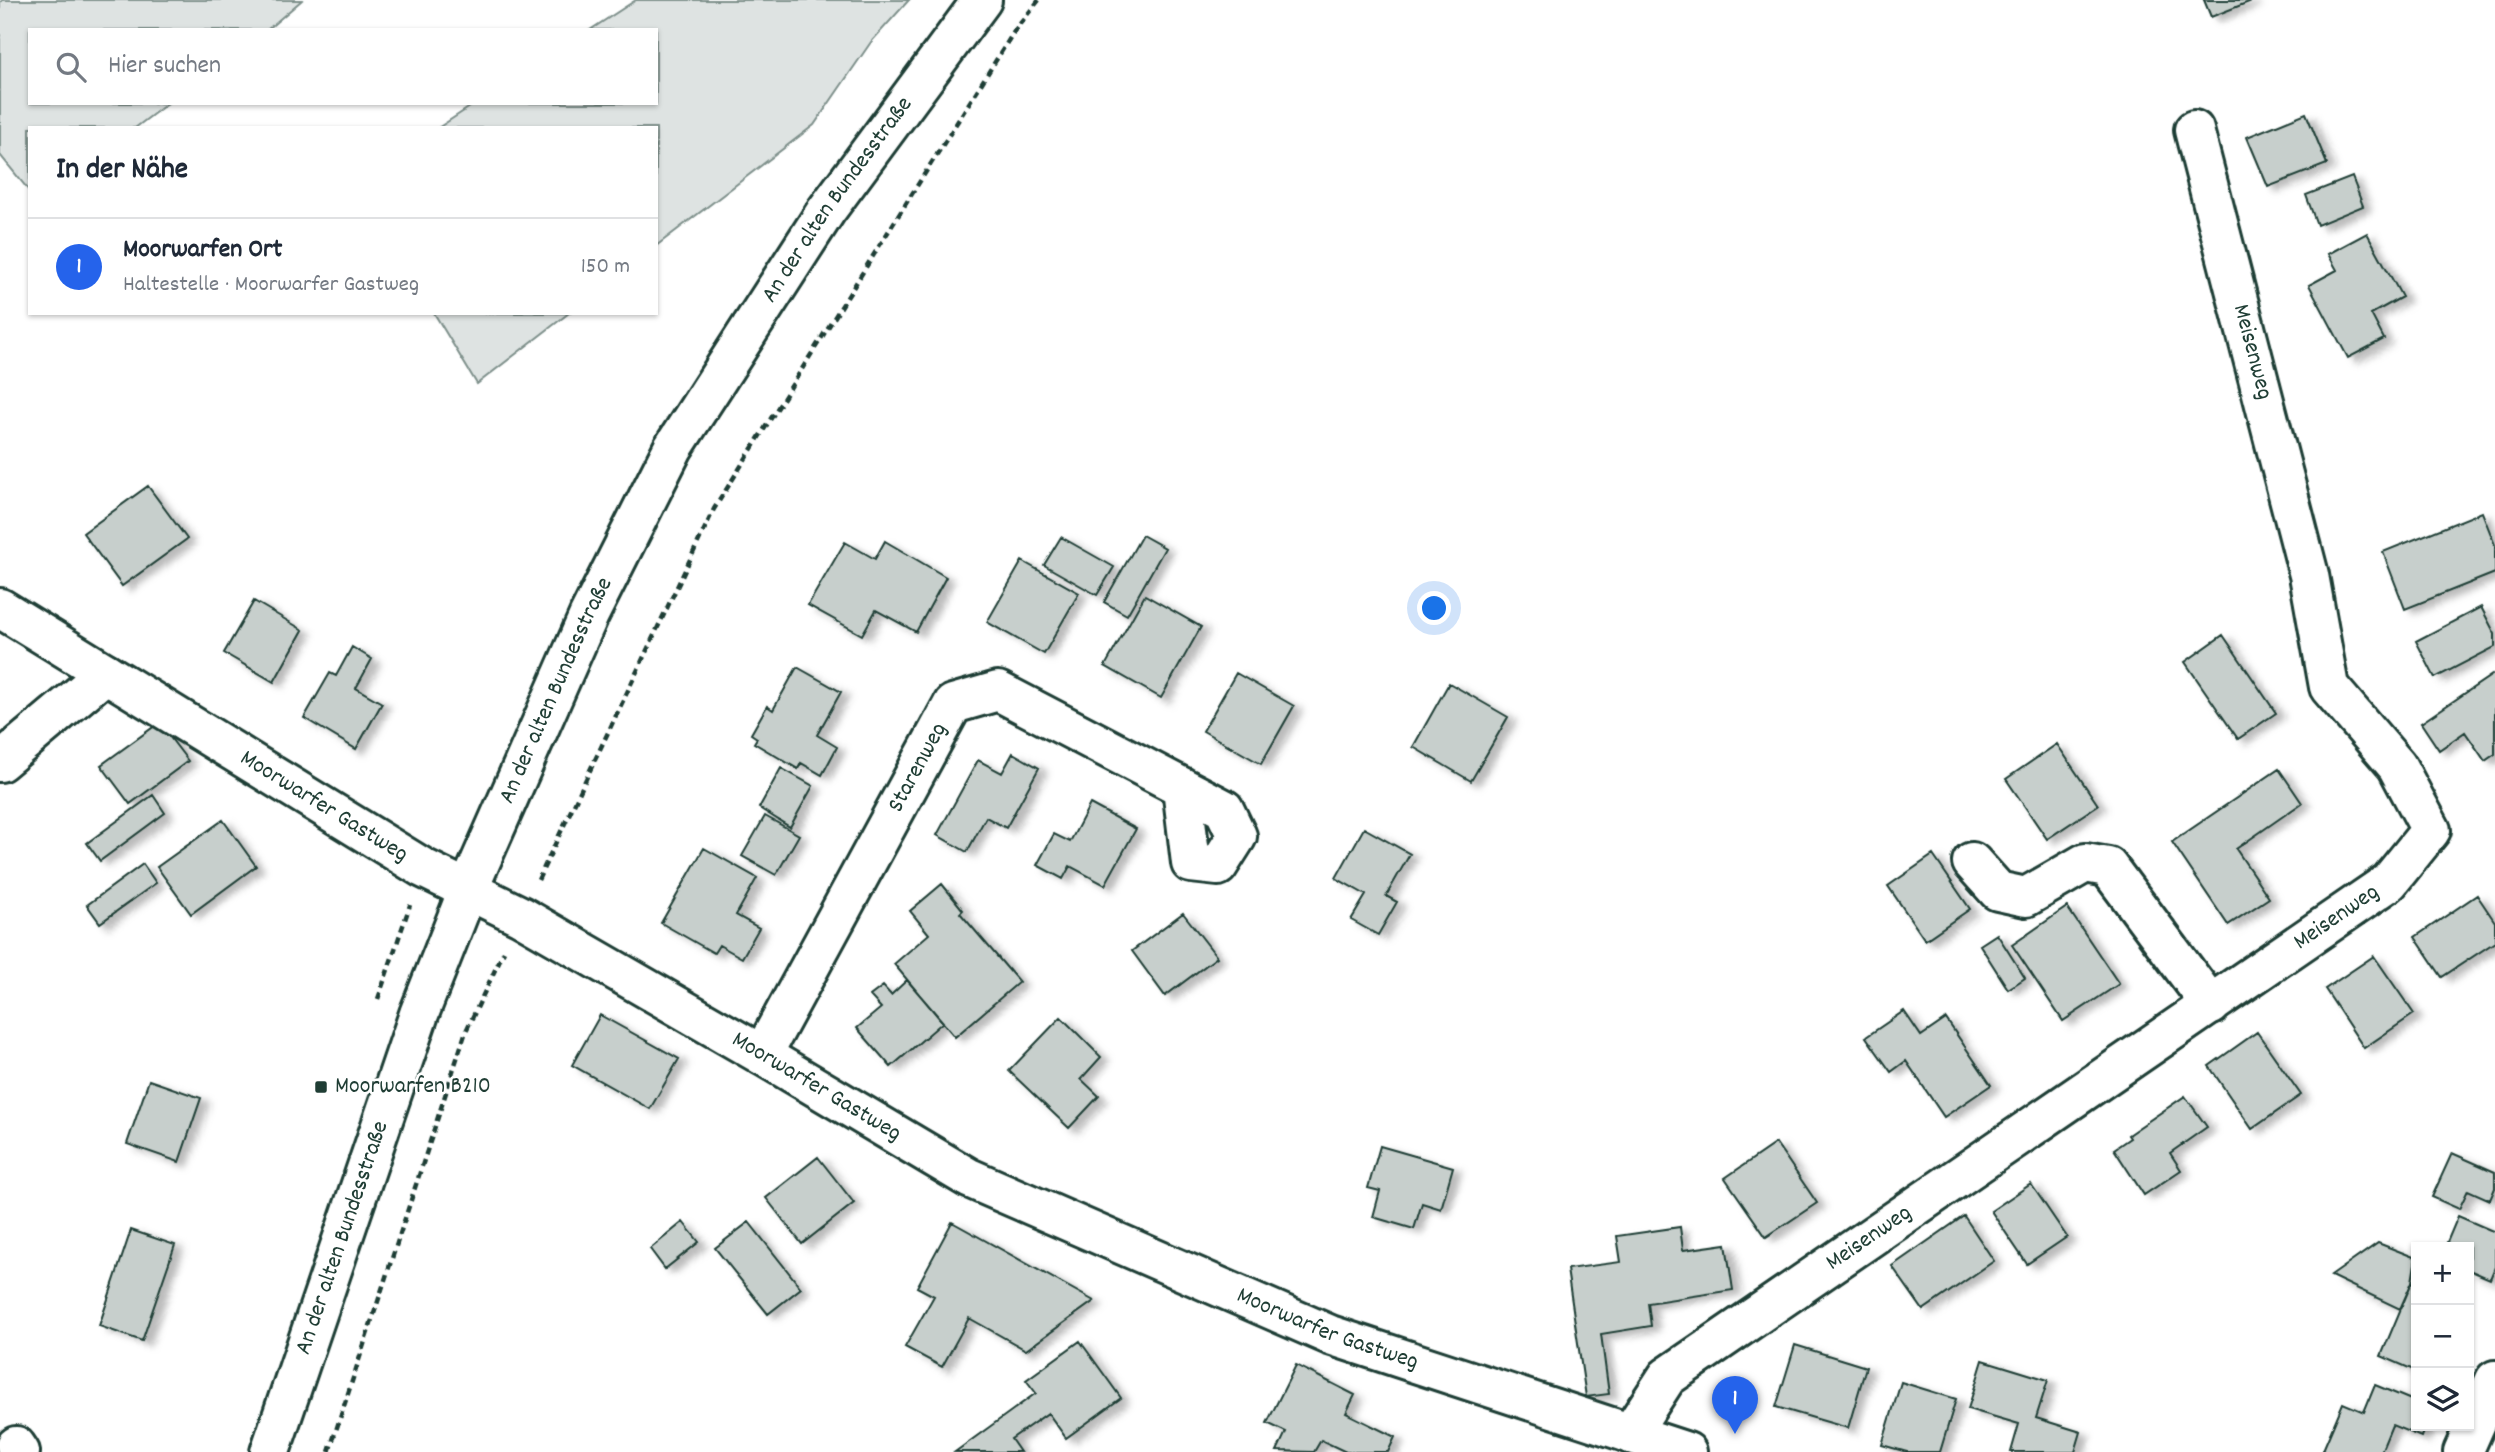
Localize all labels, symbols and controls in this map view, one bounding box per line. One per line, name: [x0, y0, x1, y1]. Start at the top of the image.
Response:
search box: [28, 28, 658, 105]
icon: search: [52, 48, 90, 86]
text: Hier suchen: [108, 48, 221, 85]
street label: An der alten Bundesstraße: [754, 90, 922, 310]
text: In der Nähe: [56, 150, 188, 193]
text: Moorwarfen Ort: [123, 232, 282, 269]
text: 1: [76, 251, 82, 284]
text: 150 m: [581, 251, 630, 284]
text: Haltestelle · Moorwarfer Gastweg: [123, 269, 419, 302]
street label: Meisenweg: [2223, 301, 2281, 403]
street label: An der alten Bundesstraße: [491, 572, 622, 809]
your location: [1417, 591, 1451, 625]
street label: Starenweg: [880, 717, 957, 819]
street label: Moorwarfer Gastweg: [233, 742, 415, 872]
street label: Meisenweg: [2287, 876, 2387, 959]
street label: Moorwarfer Gastweg: [725, 1024, 908, 1151]
place label: Moorwarfen B210: [335, 1070, 491, 1104]
marker: Moorwarfen B210: [313, 1079, 329, 1095]
street label: An der alten Bundesstraße: [287, 1117, 398, 1359]
street label: Meisenweg: [1819, 1197, 1919, 1280]
map controls: [2411, 1242, 2474, 1431]
button: +: [2411, 1242, 2474, 1305]
street label: Moorwarfer Gastweg: [1231, 1279, 1423, 1380]
button: −: [2411, 1305, 2474, 1368]
button: layers: [2411, 1368, 2474, 1431]
pin: 1: [1712, 1376, 1758, 1434]

